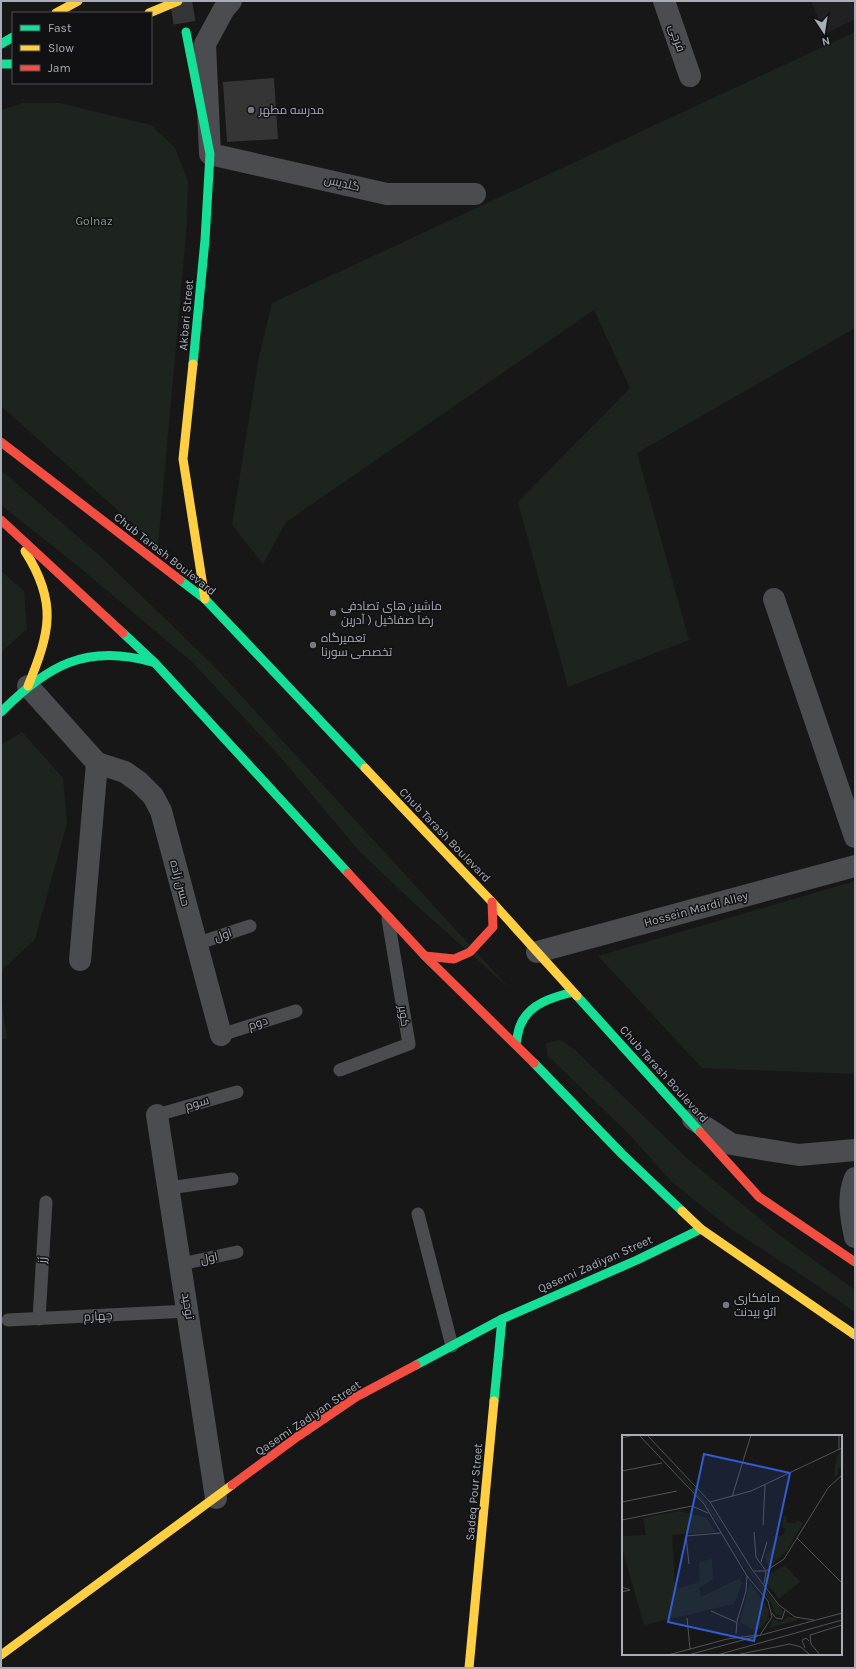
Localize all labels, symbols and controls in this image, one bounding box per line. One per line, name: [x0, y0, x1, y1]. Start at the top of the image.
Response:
legend: [12, 12, 152, 84]
north arrow: [804, 12, 844, 52]
text: Fast: [48, 21, 72, 35]
street label: فرجی: [666, 22, 688, 54]
text: N: [821, 34, 831, 48]
text: Slow: [48, 41, 74, 55]
text: Jam: [48, 61, 71, 75]
place label: مدرسه مطهر: [258, 103, 324, 117]
marker: مدرسه مطهر: [246, 105, 256, 115]
street label: گلدیس: [323, 172, 361, 194]
park label: Golnaz: [75, 214, 113, 228]
street label: Akbari Street: [176, 279, 196, 351]
street label: Chub Tarash Boulevard: [111, 510, 219, 598]
place label: ماشین های تصادفی رضا صفاخیل ( آدرین: [341, 599, 442, 627]
marker: ماشین های تصادفی رضا صفاخیل ( آدرین: [328, 608, 338, 618]
place label: تعمیرگاه تخصصی سورنا: [321, 631, 393, 659]
marker: تعمیرگاه تخصصی سورنا: [308, 640, 318, 650]
street label: Chub Tarash Boulevard: [396, 785, 494, 885]
street label: حسن زاده: [167, 858, 193, 908]
street label: Hossein Mardi Alley: [642, 888, 750, 930]
street label: اول: [212, 926, 234, 944]
street label: کویر: [395, 1003, 413, 1028]
street label: دوم: [246, 1013, 270, 1034]
street label: Chub Tarash Boulevard: [617, 1023, 711, 1125]
street label: سوم: [183, 1093, 211, 1114]
street label: Qasemi Zadiyan Street: [535, 1232, 655, 1296]
street label: اول: [199, 1249, 219, 1267]
street label: رُز: [35, 1256, 49, 1265]
place label: صافکاری اتو بیدنت: [734, 1291, 780, 1319]
street label: توحید: [179, 1292, 197, 1321]
marker: صافکاری اتو بیدنت: [721, 1300, 731, 1310]
street label: چهارم: [83, 1308, 113, 1326]
street label: Qasemi Zadiyan Street: [253, 1377, 364, 1459]
inset map: [622, 1435, 842, 1655]
street label: Sadeq Pour Street: [463, 1442, 485, 1541]

